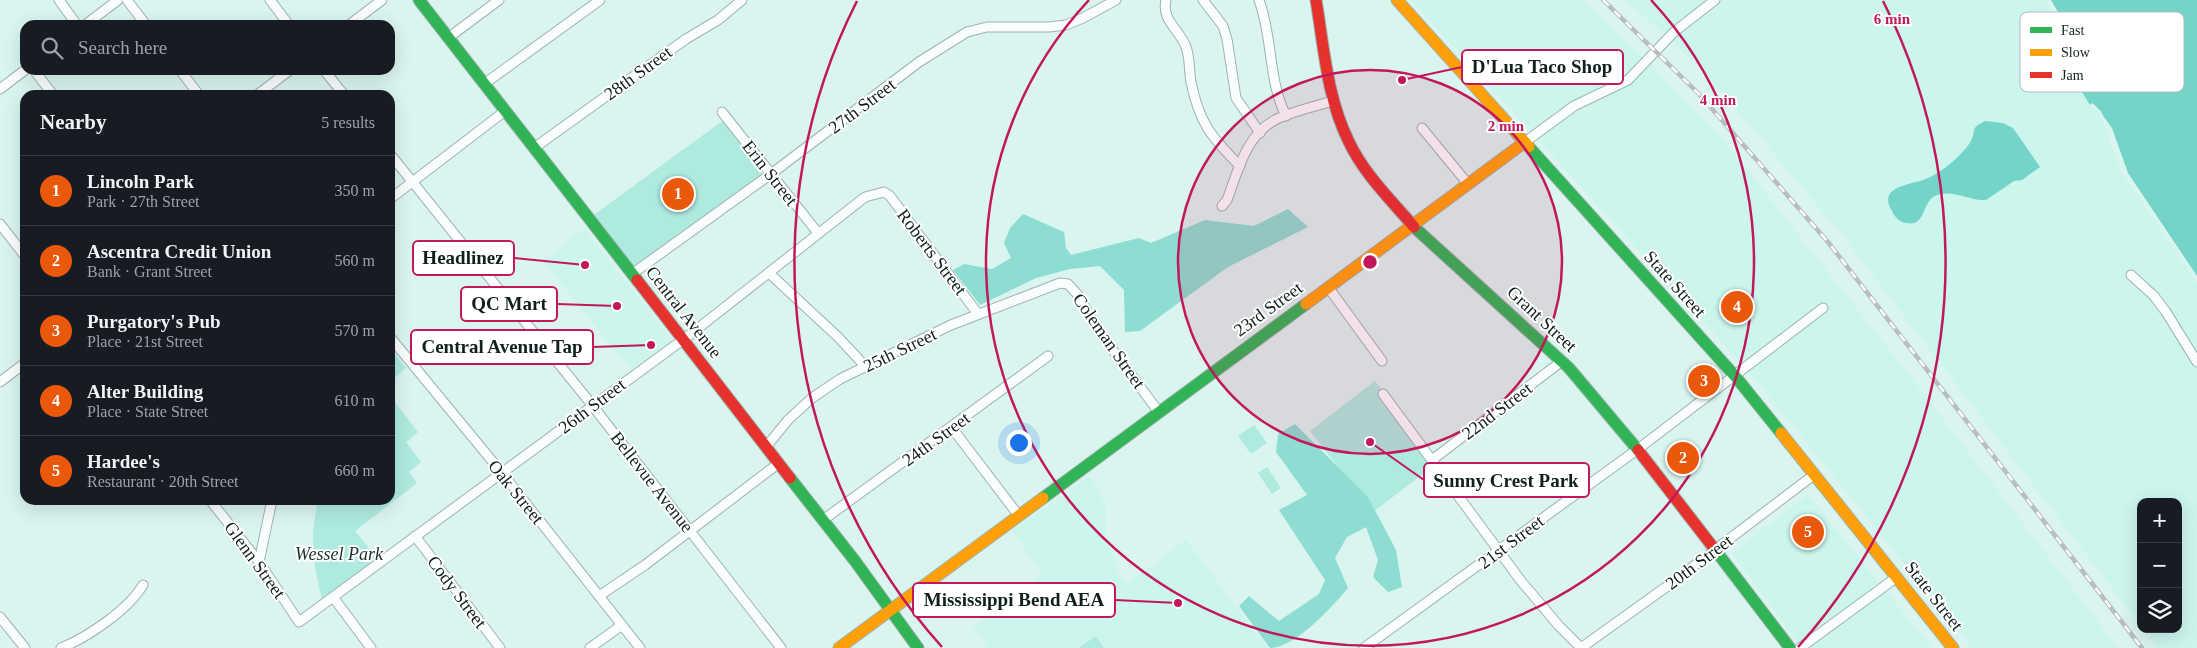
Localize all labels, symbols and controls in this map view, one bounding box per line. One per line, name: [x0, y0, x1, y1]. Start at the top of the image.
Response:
text: 6 min: [1874, 11, 1911, 27]
legend: [2020, 12, 2184, 92]
search box: [20, 20, 395, 75]
text: Fast: [2061, 23, 2084, 38]
icon: search: [38, 34, 66, 62]
text: Search here: [78, 37, 167, 58]
street label: 28th Street: [600, 42, 676, 104]
text: Slow: [2061, 45, 2091, 60]
callout: D'Lua Taco Shop: [1462, 50, 1623, 84]
text: D'Lua Taco Shop: [1472, 56, 1612, 77]
text: Jam: [2061, 68, 2084, 83]
street label: 27th Street: [825, 74, 899, 138]
text: 4 min: [1700, 92, 1737, 108]
text: Nearby: [40, 110, 107, 134]
text: 5 results: [321, 114, 375, 131]
text: 2 min: [1488, 118, 1525, 134]
street label: Erin Street: [738, 136, 802, 210]
text: Lincoln Park: [87, 171, 194, 192]
pin: 1: [662, 175, 694, 213]
text: 1: [52, 182, 60, 199]
text: 350 m: [335, 182, 375, 199]
text: Park · 27th Street: [87, 193, 199, 210]
street label: Roberts Street: [893, 205, 971, 299]
text: Ascentra Credit Union: [87, 241, 271, 262]
callout: Headlinez: [413, 241, 514, 275]
text: Headlinez: [422, 247, 504, 268]
street label: State Street: [1640, 247, 1710, 321]
text: 2: [52, 252, 60, 269]
text: 560 m: [335, 252, 375, 269]
centre of rings: [1361, 253, 1379, 271]
street label: Central Avenue: [642, 262, 726, 362]
text: Bank · Grant Street: [87, 263, 212, 280]
street label: 23rd Street: [1230, 278, 1306, 340]
street label: Grant Street: [1503, 282, 1581, 356]
callout: QC Mart: [461, 287, 557, 321]
pin: 4: [1721, 288, 1753, 326]
street label: Coleman Street: [1069, 290, 1149, 392]
text: QC Mart: [471, 293, 547, 314]
text: Purgatory's Pub: [87, 311, 221, 332]
text: 3: [52, 322, 60, 339]
text: 570 m: [335, 322, 375, 339]
street label: 25th Street: [860, 324, 940, 376]
callout: Central Avenue Tap: [411, 330, 593, 364]
text: Place · 21st Street: [87, 333, 203, 350]
text: Central Avenue Tap: [421, 336, 583, 357]
pin: 3: [1688, 362, 1720, 400]
street label: 26th Street: [555, 374, 629, 438]
street label: 22nd Street: [1458, 378, 1536, 444]
text: Alter Building: [87, 381, 203, 402]
text: 4: [52, 392, 60, 409]
text: 610 m: [335, 392, 375, 409]
text: Place · State Street: [87, 403, 208, 420]
street label: 24th Street: [898, 408, 974, 470]
street label: Bellevue Avenue: [607, 428, 697, 536]
your location: [1006, 430, 1032, 456]
pin: 2: [1667, 439, 1699, 477]
text: Hardee's: [87, 451, 160, 472]
street label: Oak Street: [484, 456, 548, 528]
text: 5: [52, 462, 60, 479]
text: 660 m: [335, 462, 375, 479]
callout: Sunny Crest Park: [1424, 463, 1589, 497]
text: Sunny Crest Park: [1433, 470, 1579, 491]
text: Restaurant · 20th Street: [87, 473, 239, 490]
map controls: [2137, 498, 2182, 633]
button: +: [2137, 498, 2182, 543]
street label: 21st Street: [1474, 511, 1548, 573]
pin: 5: [1792, 513, 1824, 551]
street label: Glenn Street: [220, 518, 290, 602]
street label: 20th Street: [1662, 530, 1736, 594]
button: −: [2137, 543, 2182, 588]
park label: Wessel Park: [295, 544, 384, 564]
street label: Cody Street: [423, 552, 491, 632]
street label: State Street: [1901, 557, 1967, 635]
callout: Mississippi Bend AEA: [913, 583, 1115, 617]
button: layers: [2137, 588, 2182, 633]
text: Mississippi Bend AEA: [924, 589, 1105, 610]

